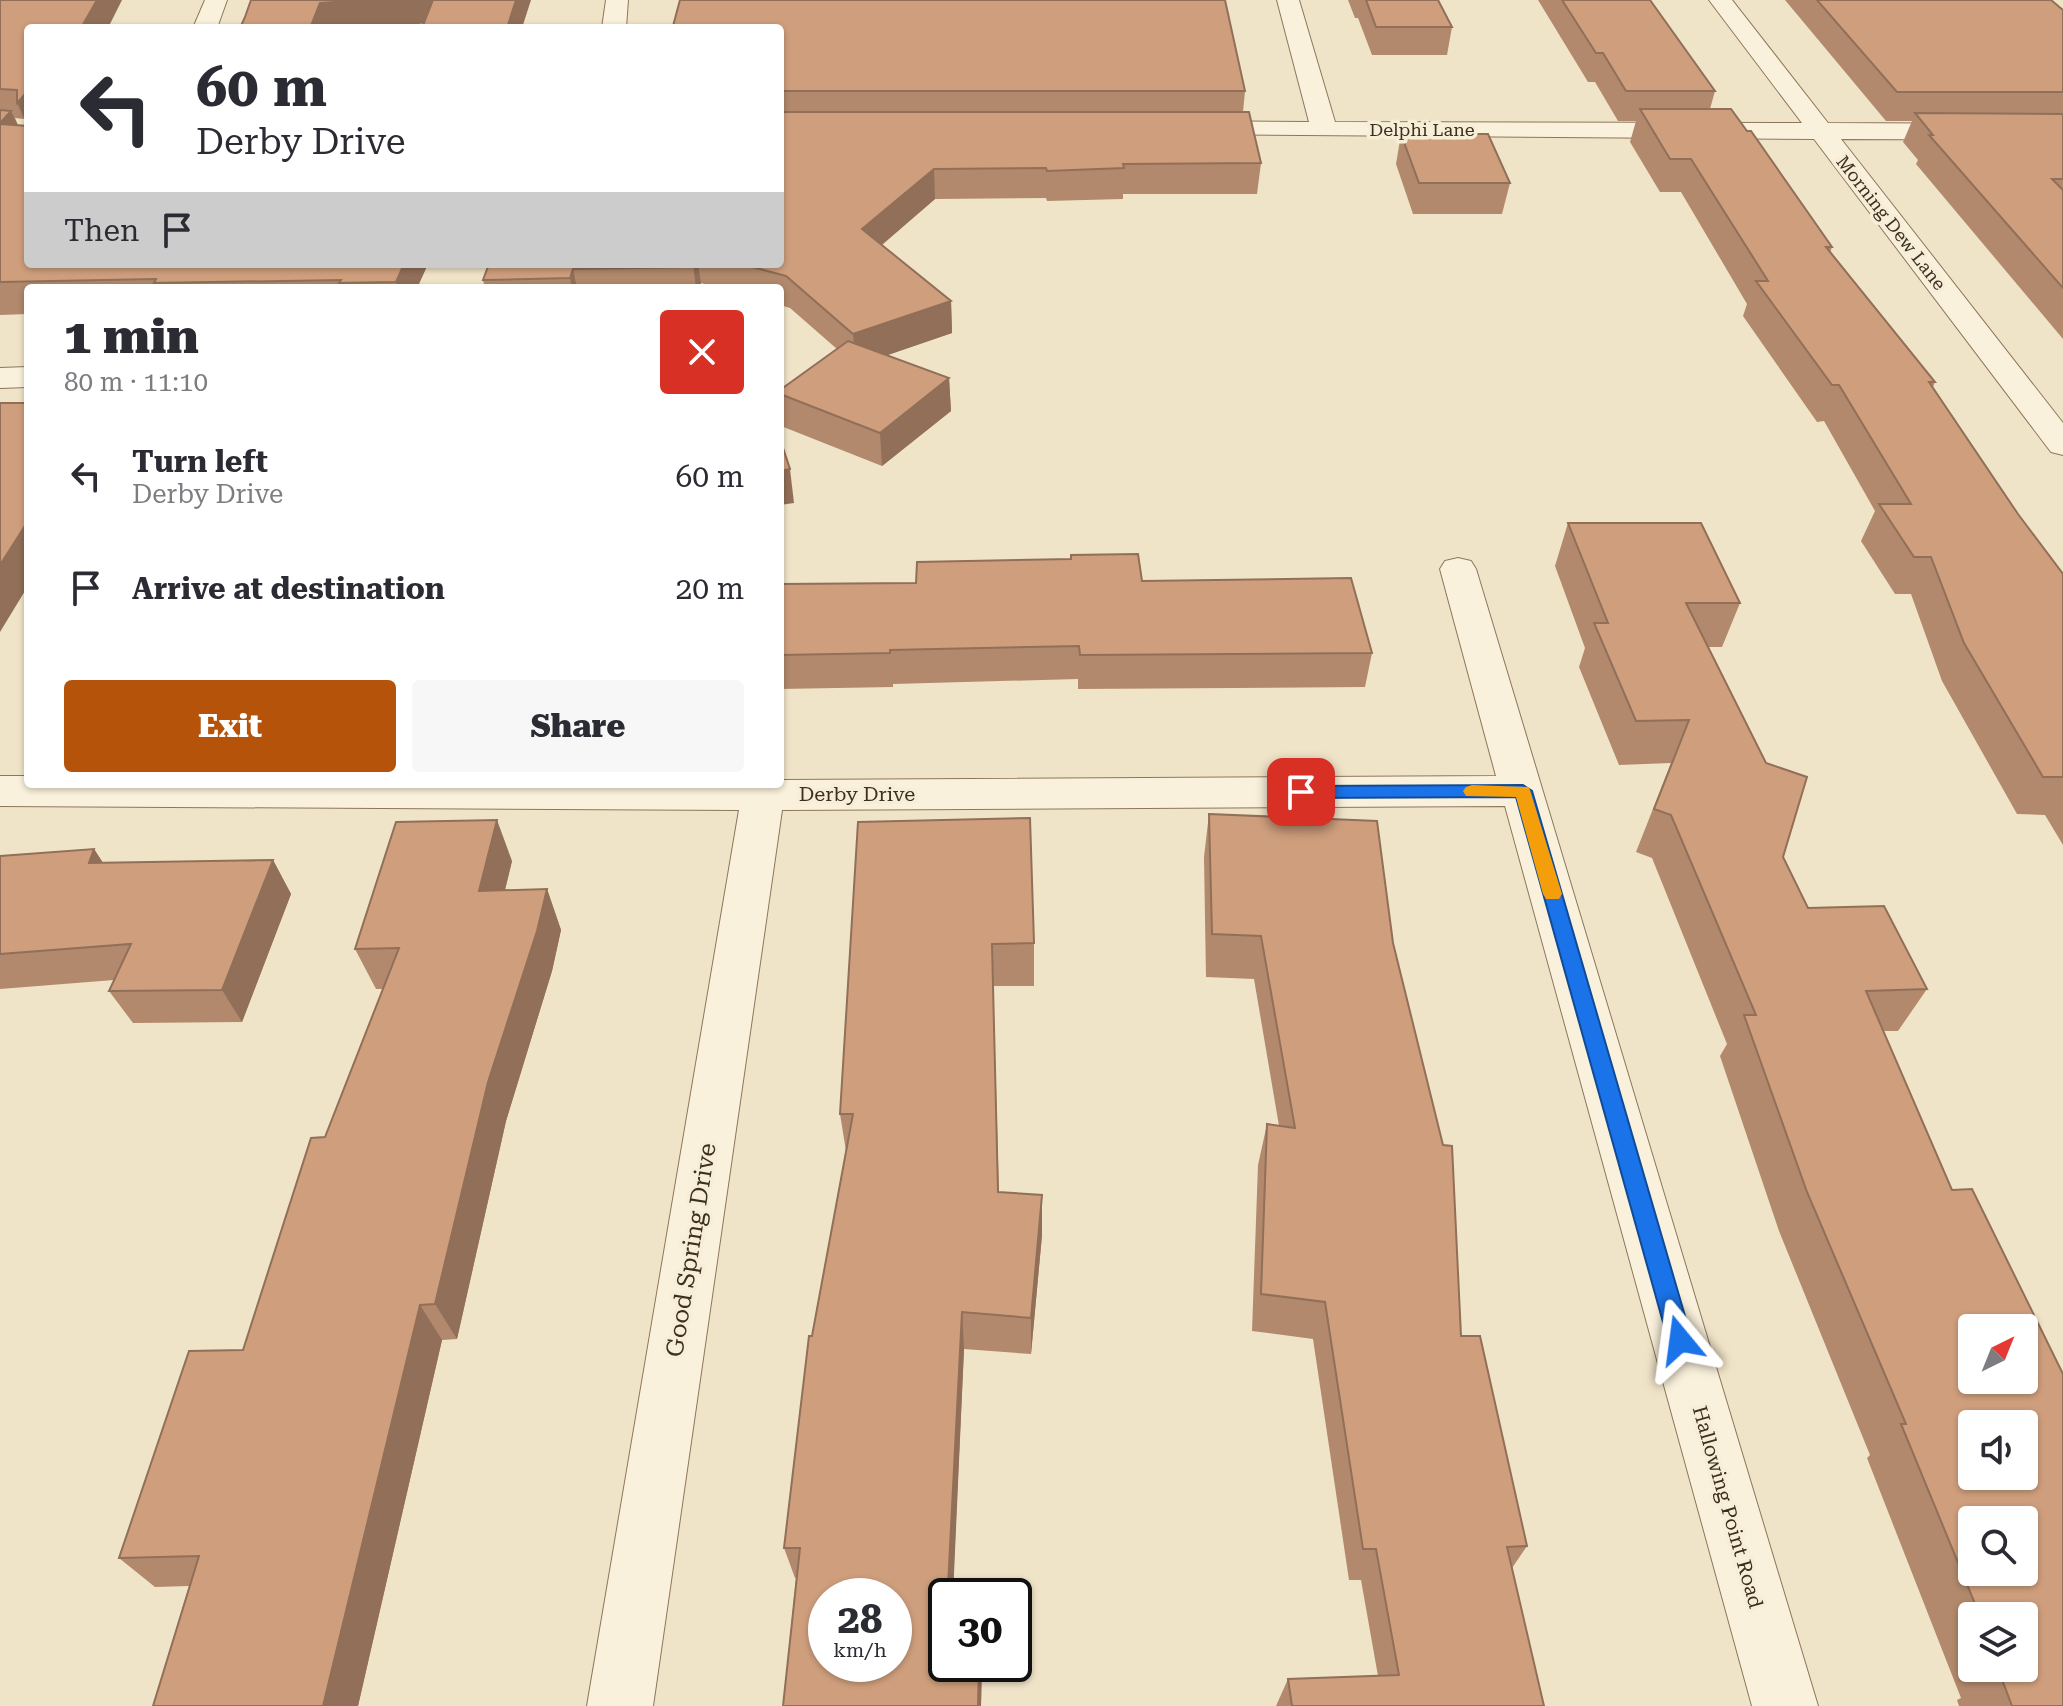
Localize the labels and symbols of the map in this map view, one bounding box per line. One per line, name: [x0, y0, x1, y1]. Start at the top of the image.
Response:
street label: Delphi Lane: [1369, 119, 1475, 140]
street label: Morning Dew Lane: [1832, 151, 1950, 294]
pin: [1267, 758, 1335, 826]
street label: Derby Drive: [799, 782, 915, 806]
street label: Good Spring Drive: [660, 1141, 722, 1359]
position arrow: [1638, 1298, 1722, 1382]
north arrow: [1958, 1314, 2038, 1394]
street label: Hallowing Point Road: [1688, 1403, 1768, 1611]
speed limit sign: 30: [928, 1578, 1032, 1682]

